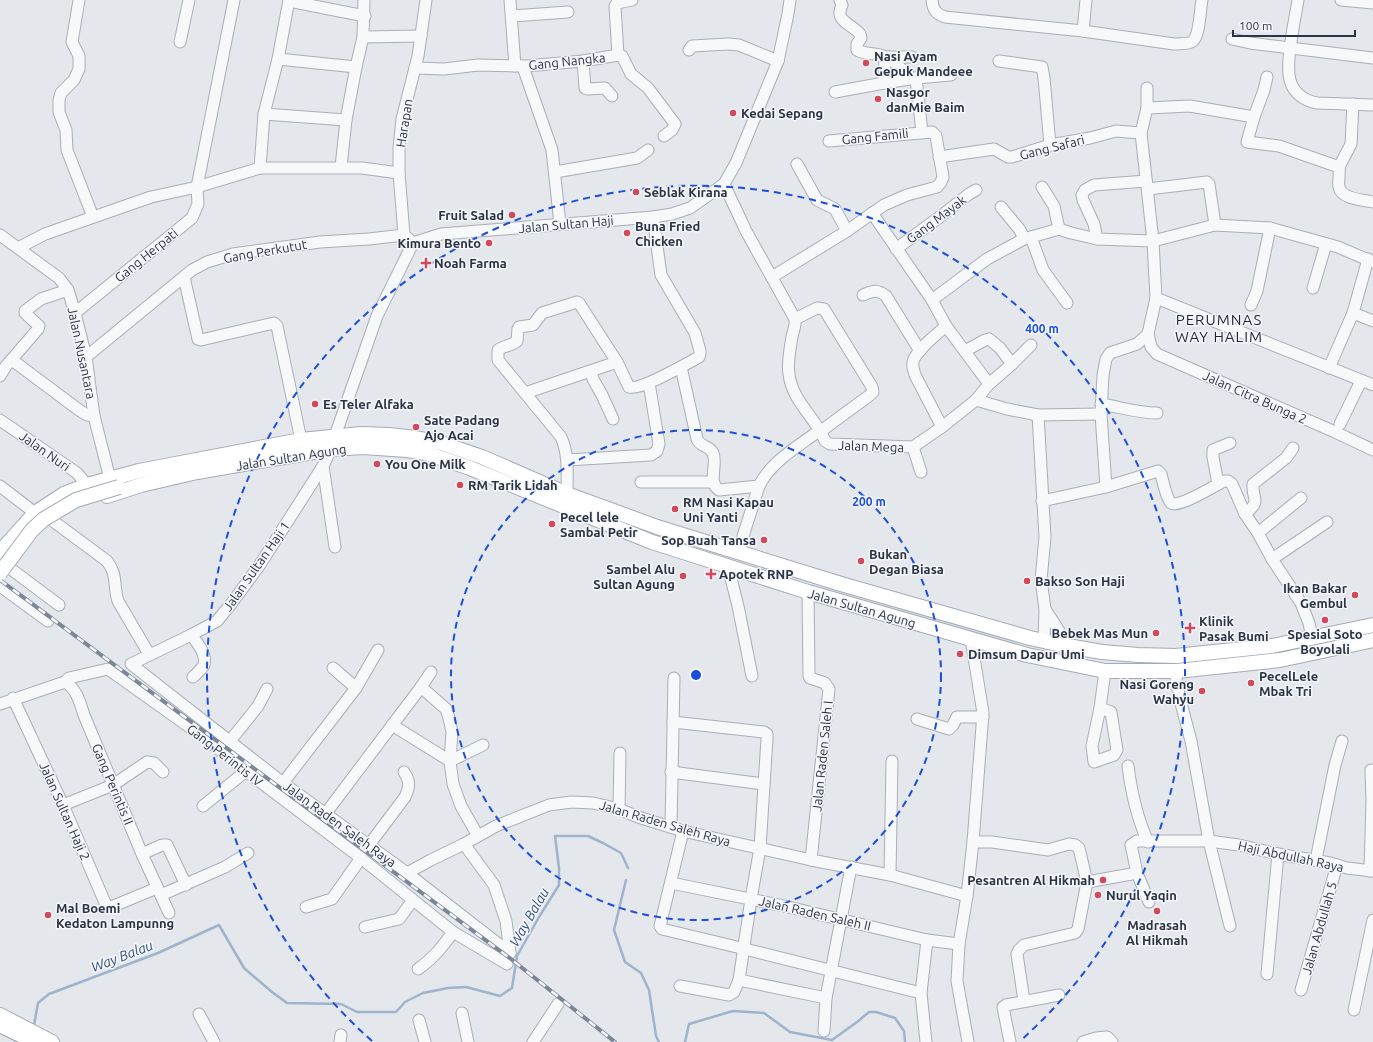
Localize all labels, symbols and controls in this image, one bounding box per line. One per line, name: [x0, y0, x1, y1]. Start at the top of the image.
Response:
scale bar: [1233, 12, 1355, 38]
text: 100 m: [1239, 19, 1272, 32]
place label: Nasi Ayam Gepuk Mandeee: [874, 49, 973, 78]
street label: Gang Nangka: [528, 50, 606, 72]
marker: Nasi Ayam Gepuk Mandeee: [861, 58, 871, 68]
place label: Nasgor danMie Baim: [886, 85, 965, 114]
marker: Nasgor danMie Baim: [873, 94, 883, 104]
street label: Harapan: [393, 98, 415, 148]
place label: Kedai Sepang: [741, 106, 823, 120]
marker: Kedai Sepang: [728, 108, 738, 118]
street label: Gang Famili: [841, 126, 909, 146]
street label: Gang Safari: [1018, 132, 1086, 162]
place label: Seblak Kirana: [644, 185, 728, 199]
marker: Seblak Kirana: [631, 187, 641, 197]
street label: Gang Mayak: [904, 192, 969, 246]
place label: Fruit Salad: [438, 208, 504, 222]
marker: Fruit Salad: [507, 210, 517, 220]
street label: Jalan Sultan Haji: [518, 213, 614, 235]
place label: Buna Fried Chicken: [635, 219, 700, 248]
street label: Gang Herpati: [112, 225, 180, 285]
marker: Buna Fried Chicken: [622, 228, 632, 238]
place label: Kimura Bento: [397, 236, 481, 250]
street label: Gang Perkutut: [222, 237, 308, 265]
marker: Kimura Bento: [484, 238, 494, 248]
place label: Noah Farma: [434, 256, 507, 270]
marker: Noah Farma: [421, 258, 431, 268]
street label: Jalan Nusantara: [65, 306, 99, 400]
district label: PERUMNAS WAY HALIM: [1175, 311, 1263, 345]
text: 400 m: [1025, 322, 1059, 335]
street label: Jalan Citra Bunga 2: [1201, 368, 1309, 426]
place label: Es Teler Alfaka: [323, 397, 414, 411]
marker: Es Teler Alfaka: [310, 399, 320, 409]
place label: Sate Padang Ajo Acai: [424, 413, 500, 442]
marker: Sate Padang Ajo Acai: [411, 422, 421, 432]
street label: Jalan Nuri: [17, 429, 73, 473]
street label: Jalan Mega: [838, 438, 904, 454]
street label: Jalan Sultan Agung: [235, 441, 347, 473]
place label: You One Milk: [385, 457, 466, 471]
marker: You One Milk: [372, 459, 382, 469]
place label: RM Tarik Lidah: [468, 478, 558, 492]
marker: RM Tarik Lidah: [455, 480, 465, 490]
place label: RM Nasi Kapau Uni Yanti: [683, 495, 774, 524]
text: 200 m: [852, 495, 886, 508]
marker: RM Nasi Kapau Uni Yanti: [670, 504, 680, 514]
place label: Pecel lele Sambal Petir: [560, 510, 638, 539]
street label: Jalan Sultan Haji 1: [220, 519, 292, 613]
marker: Pecel lele Sambal Petir: [547, 519, 557, 529]
place label: Sop Buah Tansa: [661, 533, 756, 547]
marker: Sop Buah Tansa: [759, 535, 769, 545]
place label: Bukan Degan Biasa: [869, 547, 944, 576]
marker: Bukan Degan Biasa: [856, 556, 866, 566]
place label: Sambel Alu Sultan Agung: [593, 562, 675, 591]
place label: Apotek RNP: [719, 567, 793, 581]
marker: Apotek RNP: [706, 569, 716, 579]
marker: Sambel Alu Sultan Agung: [678, 571, 688, 581]
place label: Bakso Son Haji: [1035, 574, 1125, 588]
marker: Bakso Son Haji: [1022, 576, 1032, 586]
place label: Ikan Bakar Gembul: [1283, 581, 1348, 610]
street label: Jalan Sultan Agung: [806, 586, 918, 630]
marker: Ikan Bakar Gembul: [1350, 590, 1360, 600]
place label: Klinik Pasak Bumi: [1199, 614, 1269, 643]
marker: Spesial Soto Boyolali: [1320, 615, 1330, 625]
marker: Klinik Pasak Bumi: [1184, 622, 1196, 634]
place label: Bebek Mas Mun: [1052, 626, 1148, 640]
place label: Spesial Soto Boyolali: [1288, 627, 1363, 656]
marker: Bebek Mas Mun: [1151, 628, 1161, 638]
place label: Dimsum Dapur Umi: [968, 647, 1085, 661]
marker: Dimsum Dapur Umi: [955, 649, 965, 659]
centre of rings: [689, 668, 703, 682]
place label: PecelLele Mbak Tri: [1259, 669, 1318, 698]
place label: Nasi Goreng Wahyu: [1120, 677, 1194, 706]
marker: PecelLele Mbak Tri: [1246, 678, 1256, 688]
marker: Nasi Goreng Wahyu: [1197, 686, 1207, 696]
street label: Jalan Raden Saleh I: [809, 700, 835, 812]
street label: Gang Perintis IV: [184, 721, 266, 789]
street label: Gang Perintis II: [90, 741, 136, 827]
street label: Jalan Sultan Haji 2: [37, 760, 93, 862]
street label: Jalan Raden Saleh Raya: [281, 778, 399, 870]
street label: Jalan Raden Saleh Raya: [598, 798, 732, 848]
street label: Haji Abdullah Raya: [1237, 838, 1345, 874]
place label: Pesantren Al Hikmah: [967, 873, 1095, 887]
marker: Pesantren Al Hikmah: [1098, 875, 1108, 885]
street label: Jalan Abdullah 5: [1299, 880, 1339, 976]
water label: Way Balau: [506, 885, 552, 949]
place label: Nurul Yaqin: [1106, 888, 1177, 902]
marker: Nurul Yaqin: [1093, 890, 1103, 900]
street label: Jalan Raden Saleh II: [758, 893, 872, 933]
place label: Mal Boemi Kedaton Lampunng: [56, 901, 174, 930]
marker: Madrasah Al Hikmah: [1152, 906, 1162, 916]
marker: Mal Boemi Kedaton Lampunng: [43, 910, 53, 920]
place label: Madrasah Al Hikmah: [1126, 918, 1188, 947]
water label: Way Balau: [89, 937, 155, 975]

